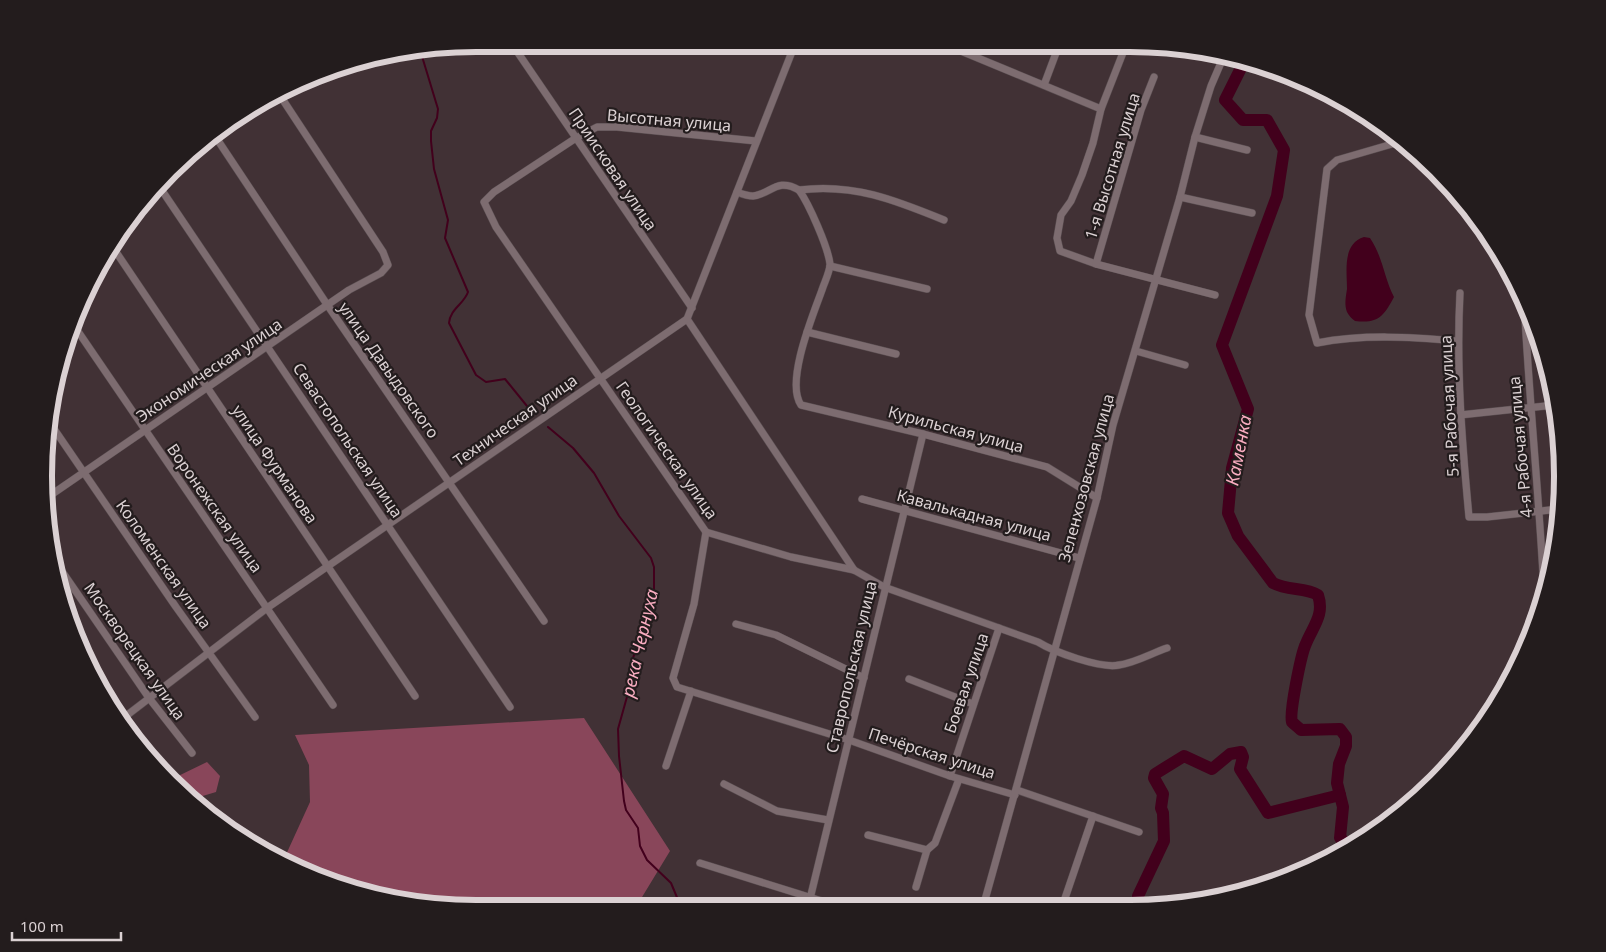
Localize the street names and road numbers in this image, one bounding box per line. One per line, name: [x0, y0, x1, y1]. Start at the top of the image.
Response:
street label: 1-я Высотная улица: [1079, 90, 1145, 242]
street label: Приисковая улица: [564, 103, 662, 235]
street label: Высотная улица: [606, 104, 732, 136]
street label: улица Давыдовского: [334, 298, 444, 442]
street label: Экономическая улица: [132, 313, 286, 427]
street label: 5-я Рабочая улица: [1434, 335, 1464, 477]
street label: Севастопольская улица: [288, 358, 408, 522]
street label: Техническая улица: [449, 369, 581, 471]
street label: 4-я Рабочая улица: [1503, 375, 1537, 519]
street label: Геологическая улица: [611, 377, 723, 523]
street label: Зеленхозовская улица: [1053, 391, 1119, 565]
street label: улица Фурманова: [227, 400, 323, 528]
street label: Курильская улица: [886, 400, 1026, 458]
street label: Воронежская улица: [162, 439, 268, 577]
street label: Кавалькадная улица: [894, 484, 1054, 546]
street label: Коломенская улица: [111, 495, 217, 633]
street label: Москворецкая улица: [79, 578, 191, 724]
street label: Ставропольская улица: [821, 579, 881, 755]
street label: Боевая улица: [939, 630, 993, 736]
street label: Печёрская улица: [866, 722, 998, 784]

